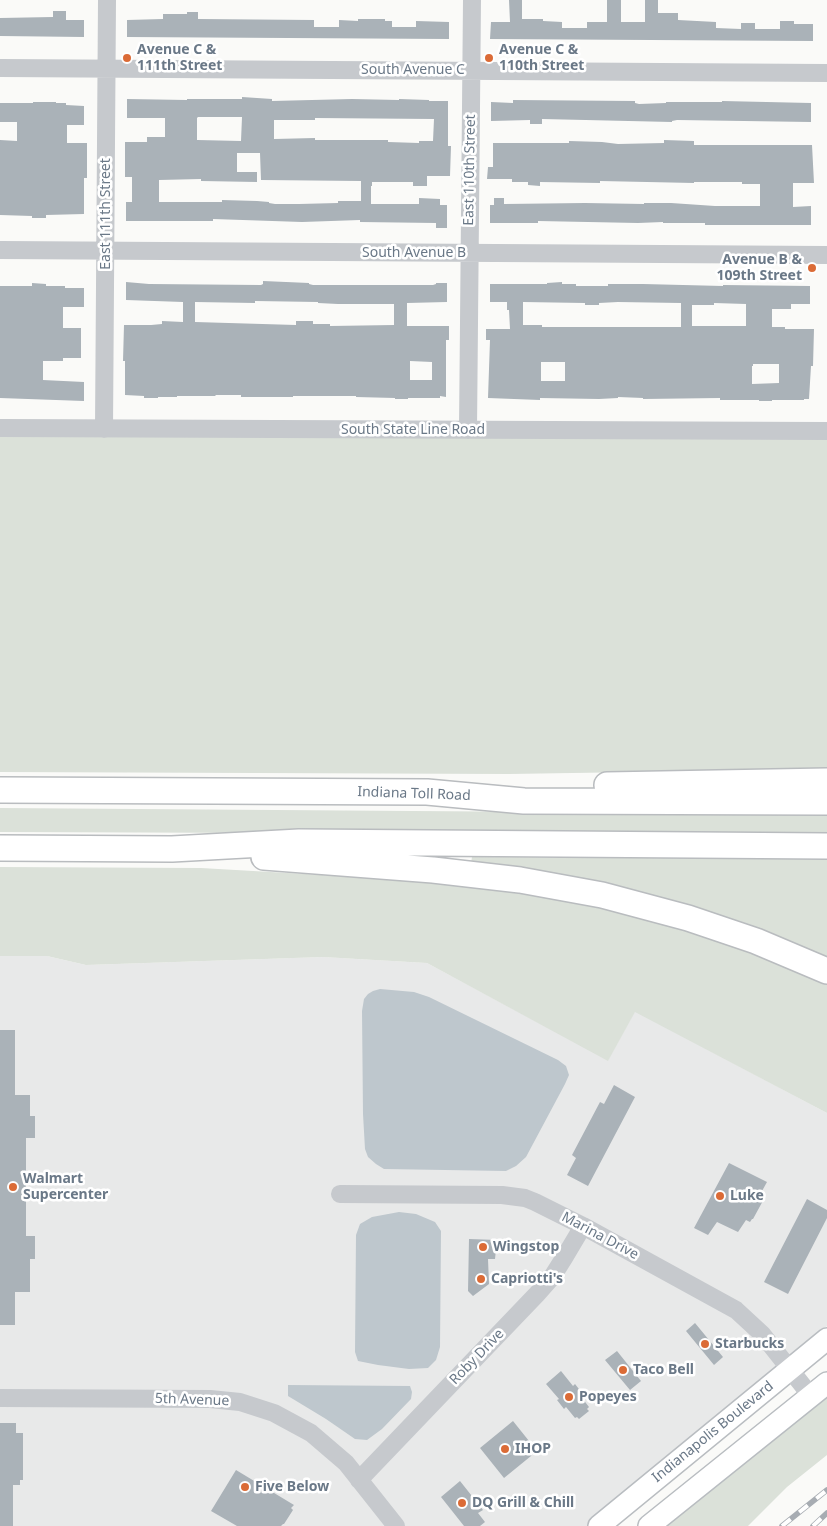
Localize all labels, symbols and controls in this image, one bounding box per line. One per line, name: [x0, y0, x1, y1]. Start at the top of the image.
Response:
place label: Avenue C & 111th Street: [137, 42, 222, 74]
place label: Avenue C & 110th Street: [499, 42, 584, 74]
marker: Avenue C & 111th Street: [121, 52, 133, 64]
marker: Avenue C & 110th Street: [483, 52, 495, 64]
street label: South Avenue C: [361, 62, 465, 78]
street label: East 110th Street: [461, 114, 479, 226]
street label: East 111th Street: [98, 158, 114, 270]
street label: South Avenue B: [362, 245, 466, 261]
place label: Avenue B & 109th Street: [717, 252, 802, 284]
marker: Avenue B & 109th Street: [806, 262, 818, 274]
street label: South State Line Road: [341, 422, 485, 438]
street label: Indiana Toll Road: [357, 784, 471, 804]
place label: Walmart Supercenter: [23, 1171, 108, 1204]
marker: Walmart Supercenter: [7, 1181, 19, 1193]
place label: Luke: [730, 1188, 764, 1204]
marker: Luke: [714, 1190, 726, 1202]
street label: Marina Drive: [559, 1209, 641, 1263]
place label: Wingstop: [493, 1239, 559, 1255]
marker: Wingstop: [477, 1241, 489, 1253]
place label: Capriotti's: [491, 1271, 563, 1287]
marker: Capriotti's: [475, 1273, 487, 1285]
street label: Roby Drive: [446, 1326, 508, 1388]
place label: Starbucks: [715, 1336, 784, 1352]
marker: Starbucks: [699, 1338, 711, 1350]
place label: Taco Bell: [633, 1362, 694, 1378]
marker: Taco Bell: [617, 1364, 629, 1376]
street label: Indianapolis Boulevard: [649, 1378, 777, 1486]
place label: Popeyes: [579, 1389, 637, 1405]
street label: 5th Avenue: [154, 1390, 230, 1410]
marker: Popeyes: [563, 1391, 575, 1403]
place label: IHOP: [515, 1441, 551, 1457]
marker: IHOP: [499, 1443, 511, 1455]
place label: Five Below: [255, 1479, 329, 1495]
marker: Five Below: [239, 1481, 251, 1493]
place label: DQ Grill & Chill: [472, 1495, 574, 1511]
marker: DQ Grill & Chill: [456, 1497, 468, 1509]

